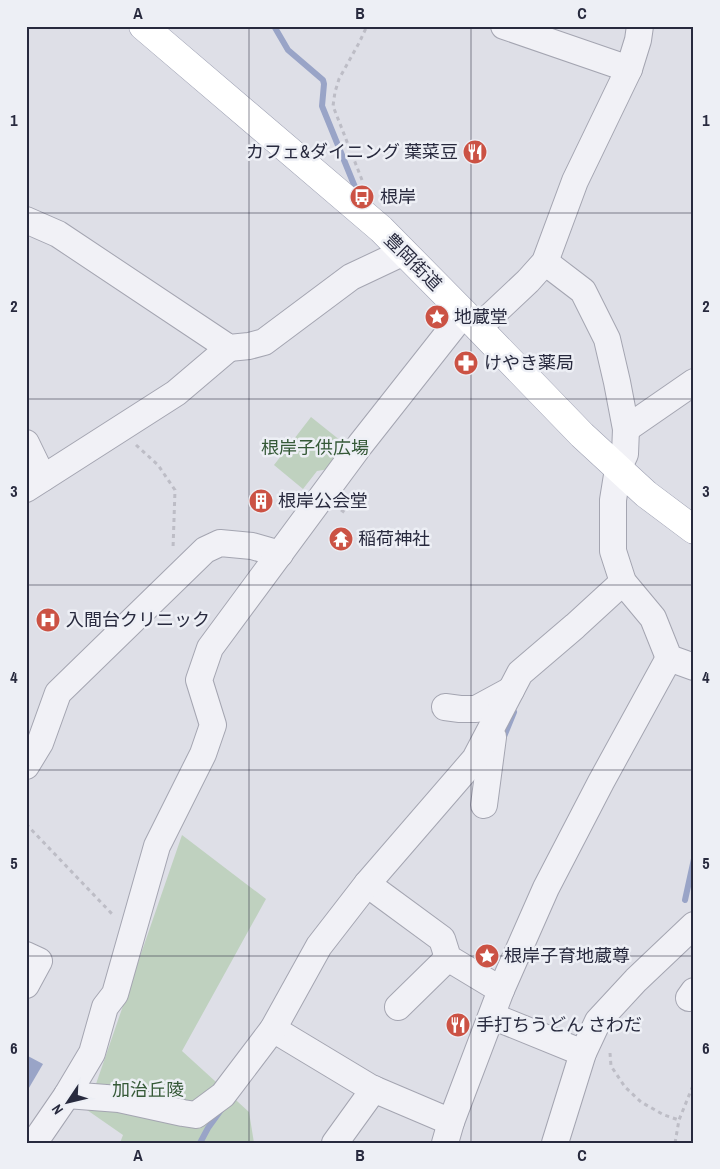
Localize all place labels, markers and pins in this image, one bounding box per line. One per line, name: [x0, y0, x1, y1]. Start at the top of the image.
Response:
place label: カフェ&ダイニング 葉菜豆: [246, 139, 458, 164]
restaurant icon: カフェ&ダイニング 葉菜豆: [462, 139, 488, 165]
bus stop icon: 根岸: [349, 184, 375, 210]
place label: 根岸: [380, 184, 416, 209]
place icon: 地蔵堂: [424, 304, 450, 330]
place label: 地蔵堂: [454, 304, 508, 329]
pharmacy icon: けやき薬局: [453, 350, 479, 376]
place label: けやき薬局: [484, 350, 574, 375]
building icon: 根岸公会堂: [248, 488, 274, 514]
place label: 根岸公会堂: [278, 488, 368, 513]
temple icon: 稲荷神社: [328, 526, 354, 552]
place label: 稲荷神社: [358, 526, 430, 551]
hospital icon: 入間台クリニック: [35, 607, 61, 633]
place label: 入間台クリニック: [66, 607, 210, 632]
place icon: 根岸子育地蔵尊: [474, 943, 500, 969]
place label: 根岸子育地蔵尊: [504, 943, 630, 968]
restaurant icon: 手打ちうどん さわだ: [445, 1012, 471, 1038]
place label: 手打ちうどん さわだ: [476, 1012, 642, 1037]

